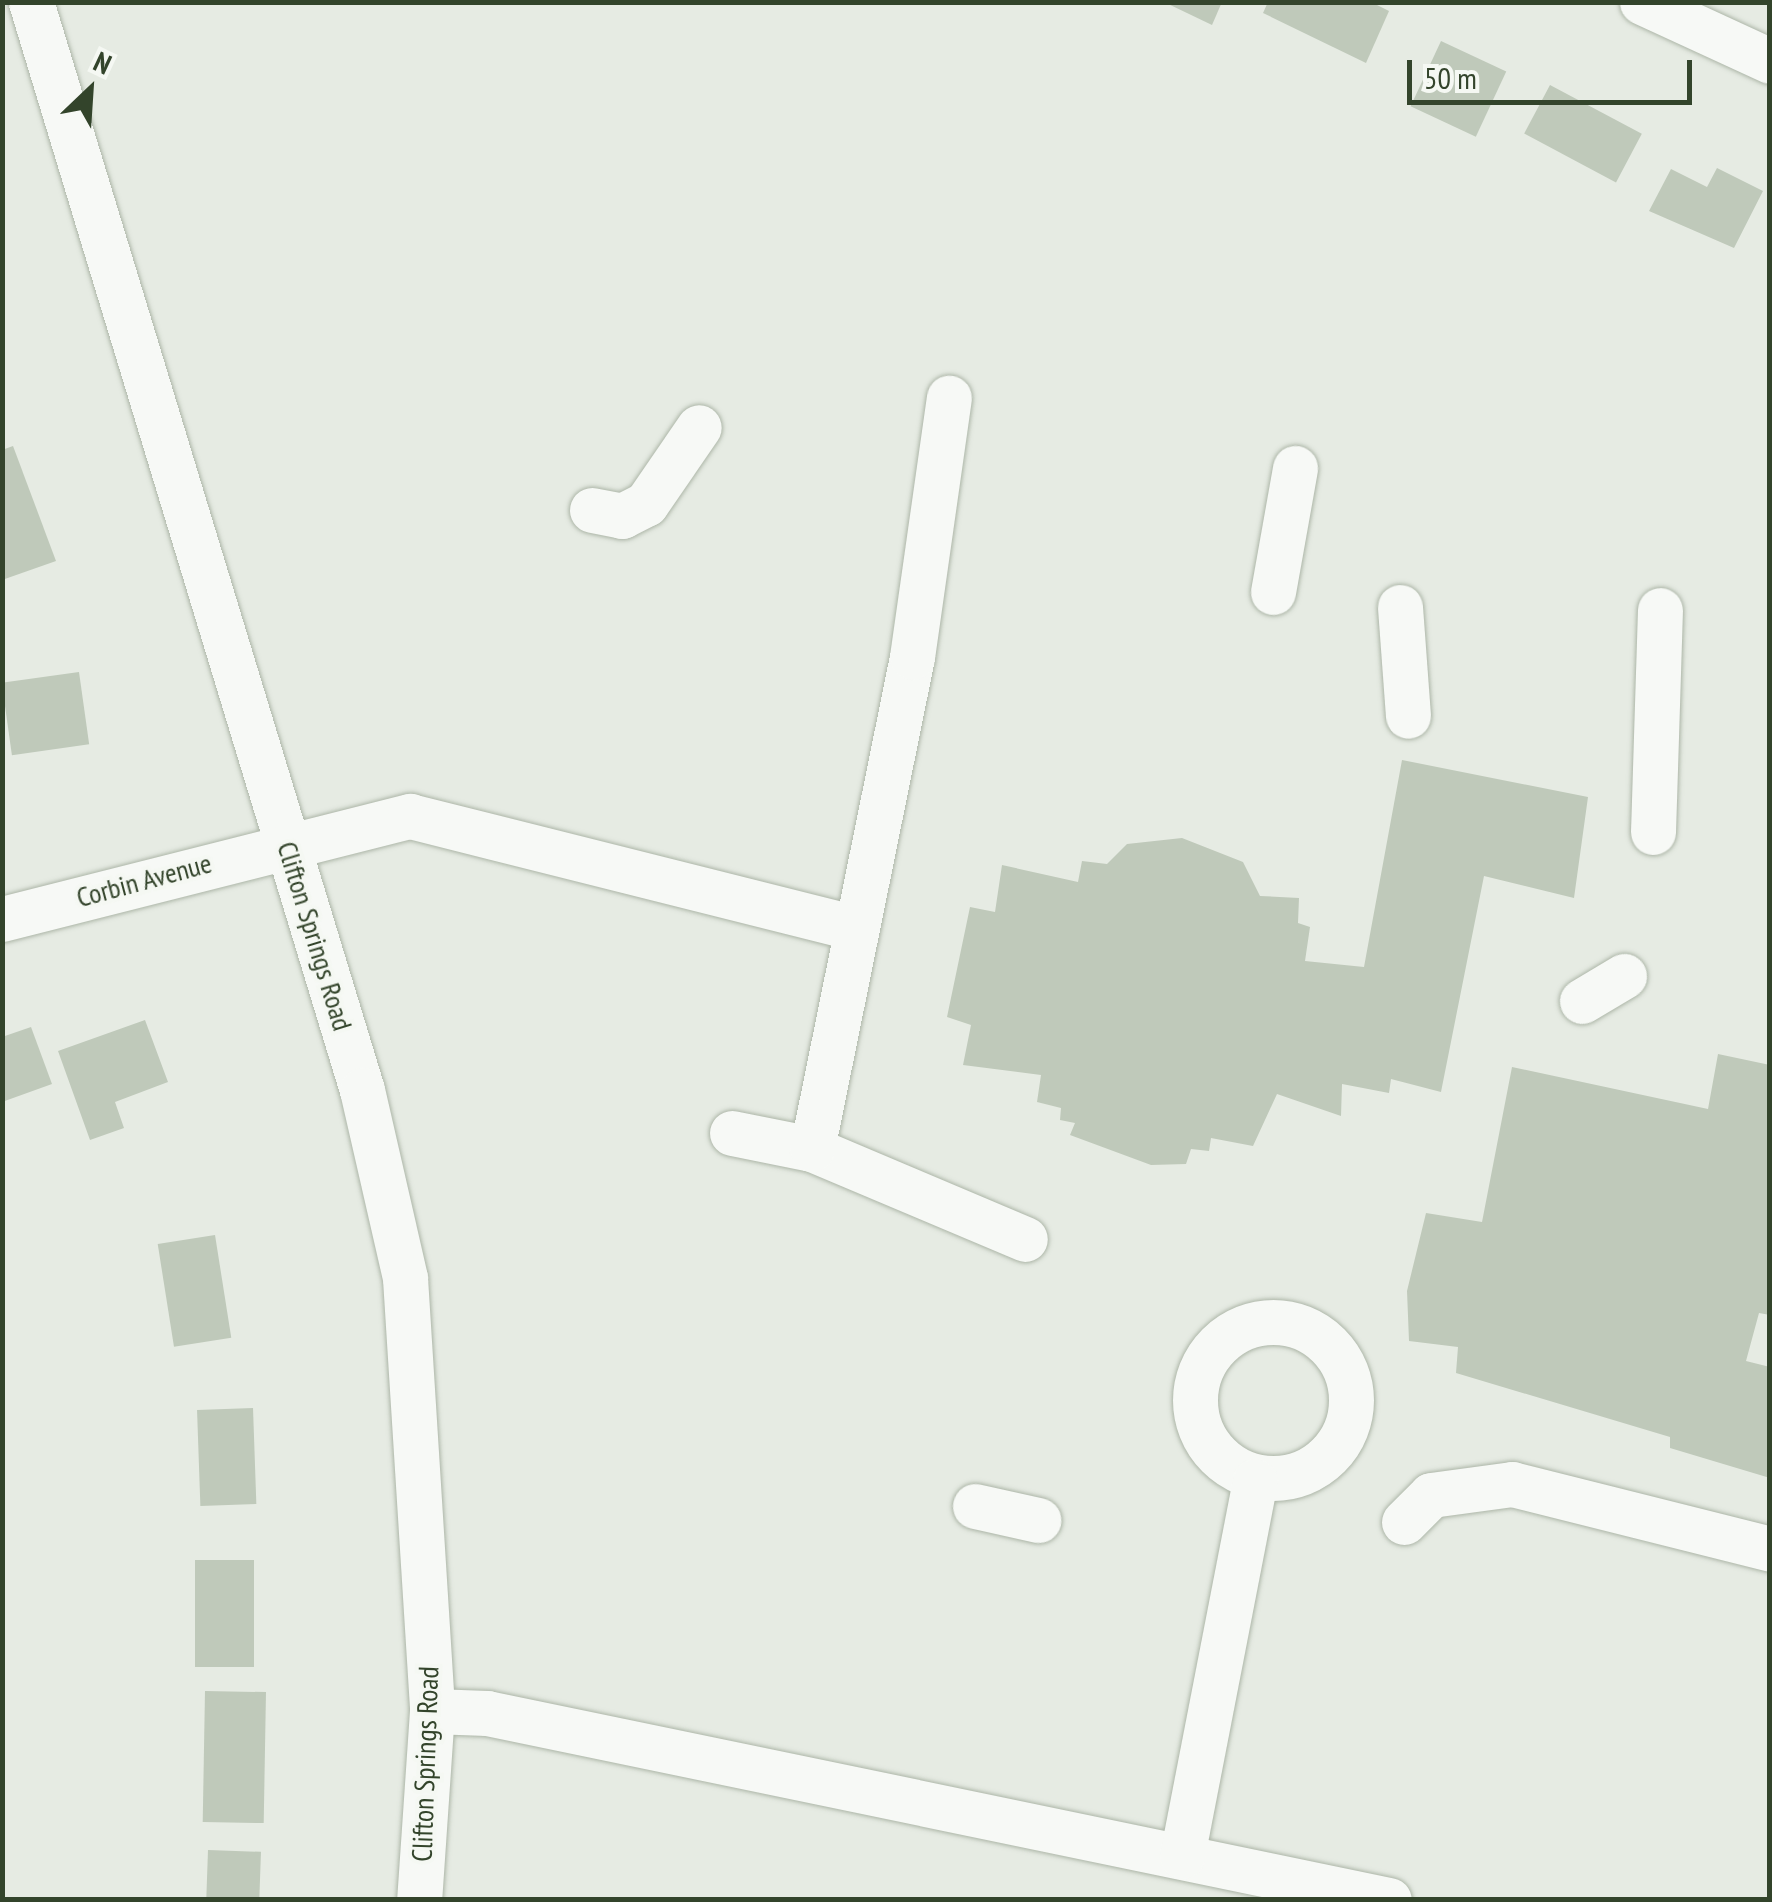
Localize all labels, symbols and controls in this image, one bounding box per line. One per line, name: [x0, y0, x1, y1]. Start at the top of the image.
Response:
north arrow: [40, 40, 140, 140]
scale bar: [1412, 40, 1697, 102]
text: N: [88, 42, 118, 82]
text: 50 m: [1424, 58, 1477, 97]
street label: Clifton Springs Road: [270, 838, 360, 1034]
street label: Corbin Avenue: [72, 846, 216, 914]
street label: Clifton Springs Road: [405, 1666, 445, 1862]

